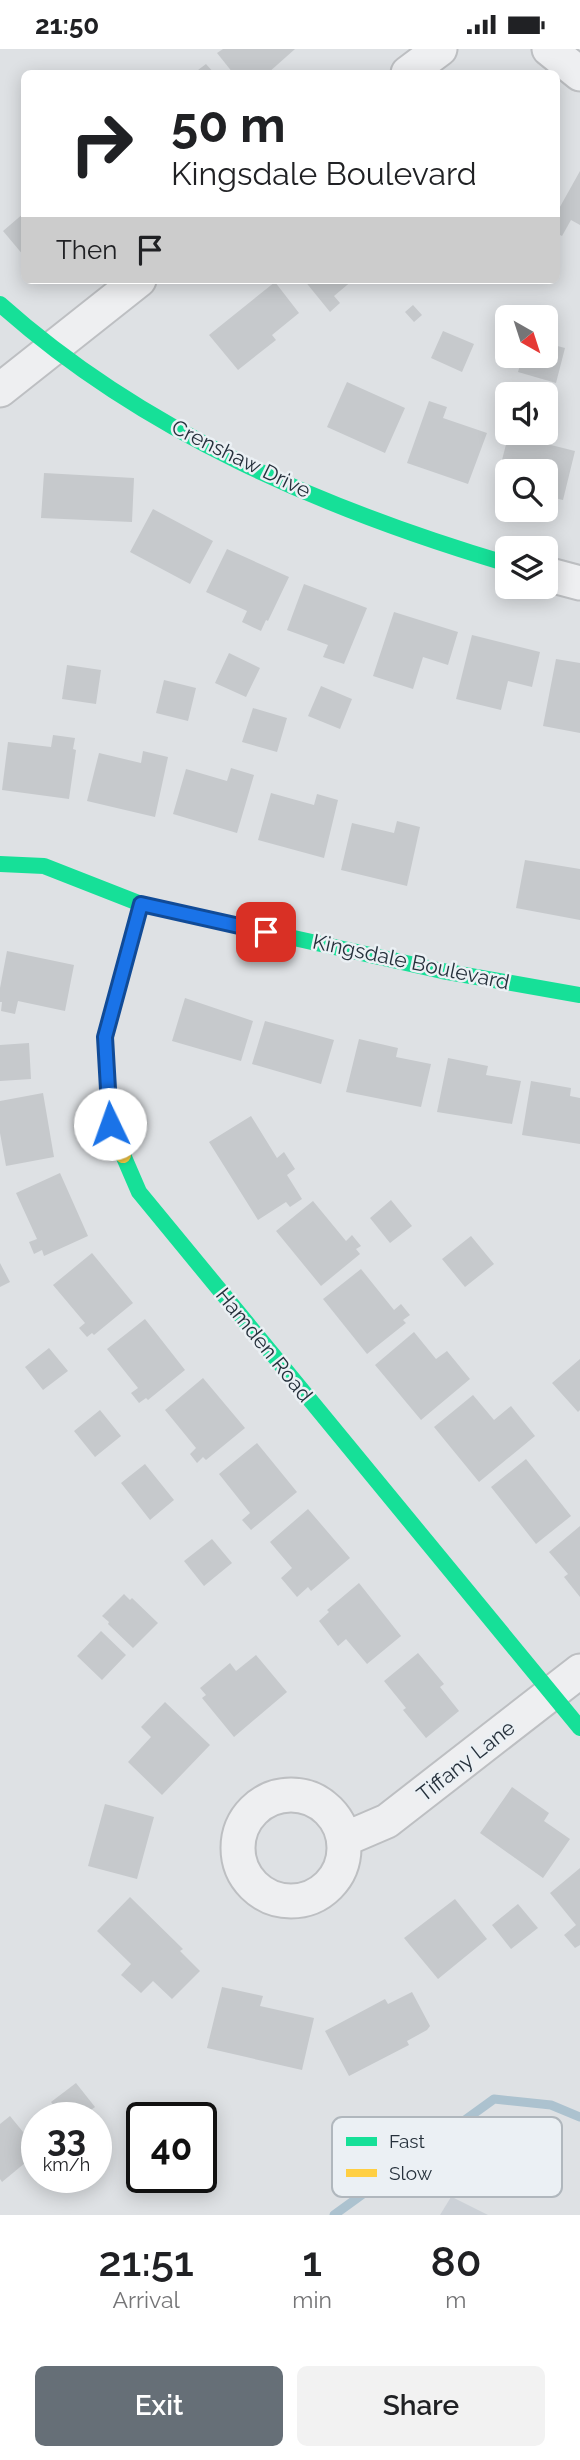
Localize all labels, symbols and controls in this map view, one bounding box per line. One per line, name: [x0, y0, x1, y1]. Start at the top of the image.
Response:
text: 21:50: [35, 10, 99, 40]
text: 50 m: [171, 96, 286, 153]
icon: right: [56, 98, 147, 189]
text: Kingsdale Boulevard: [171, 155, 477, 192]
icon: arrive: [131, 231, 169, 269]
text: Then: [56, 235, 117, 265]
north arrow: [495, 305, 558, 367]
map controls: [495, 305, 558, 599]
button: sound: [495, 382, 558, 445]
street label: Crenshaw Drive: [168, 414, 315, 503]
button: search: [495, 459, 558, 522]
button: layers: [495, 536, 558, 599]
pin: [236, 902, 296, 962]
icon: arrive: [247, 913, 285, 951]
street label: Kingsdale Boulevard: [310, 928, 512, 995]
position arrow: [73, 1087, 147, 1161]
street label: Hamden Road: [211, 1283, 318, 1407]
street label: Tiffany Lane: [412, 1715, 520, 1807]
speed limit sign: 40: [126, 2102, 217, 2193]
legend: [332, 2117, 562, 2197]
text: 33: [47, 2118, 86, 2159]
text: Fast: [389, 2130, 425, 2152]
text: km/h: [43, 2154, 90, 2175]
text: Slow: [389, 2162, 433, 2184]
text: 21:51: [99, 2237, 194, 2286]
text: 1: [302, 2237, 322, 2286]
text: 80: [430, 2237, 481, 2286]
text: Arrival: [112, 2286, 180, 2313]
text: min: [292, 2286, 332, 2313]
text: m: [445, 2286, 466, 2313]
button: Exit: [35, 2366, 283, 2446]
button: Share: [297, 2366, 545, 2446]

